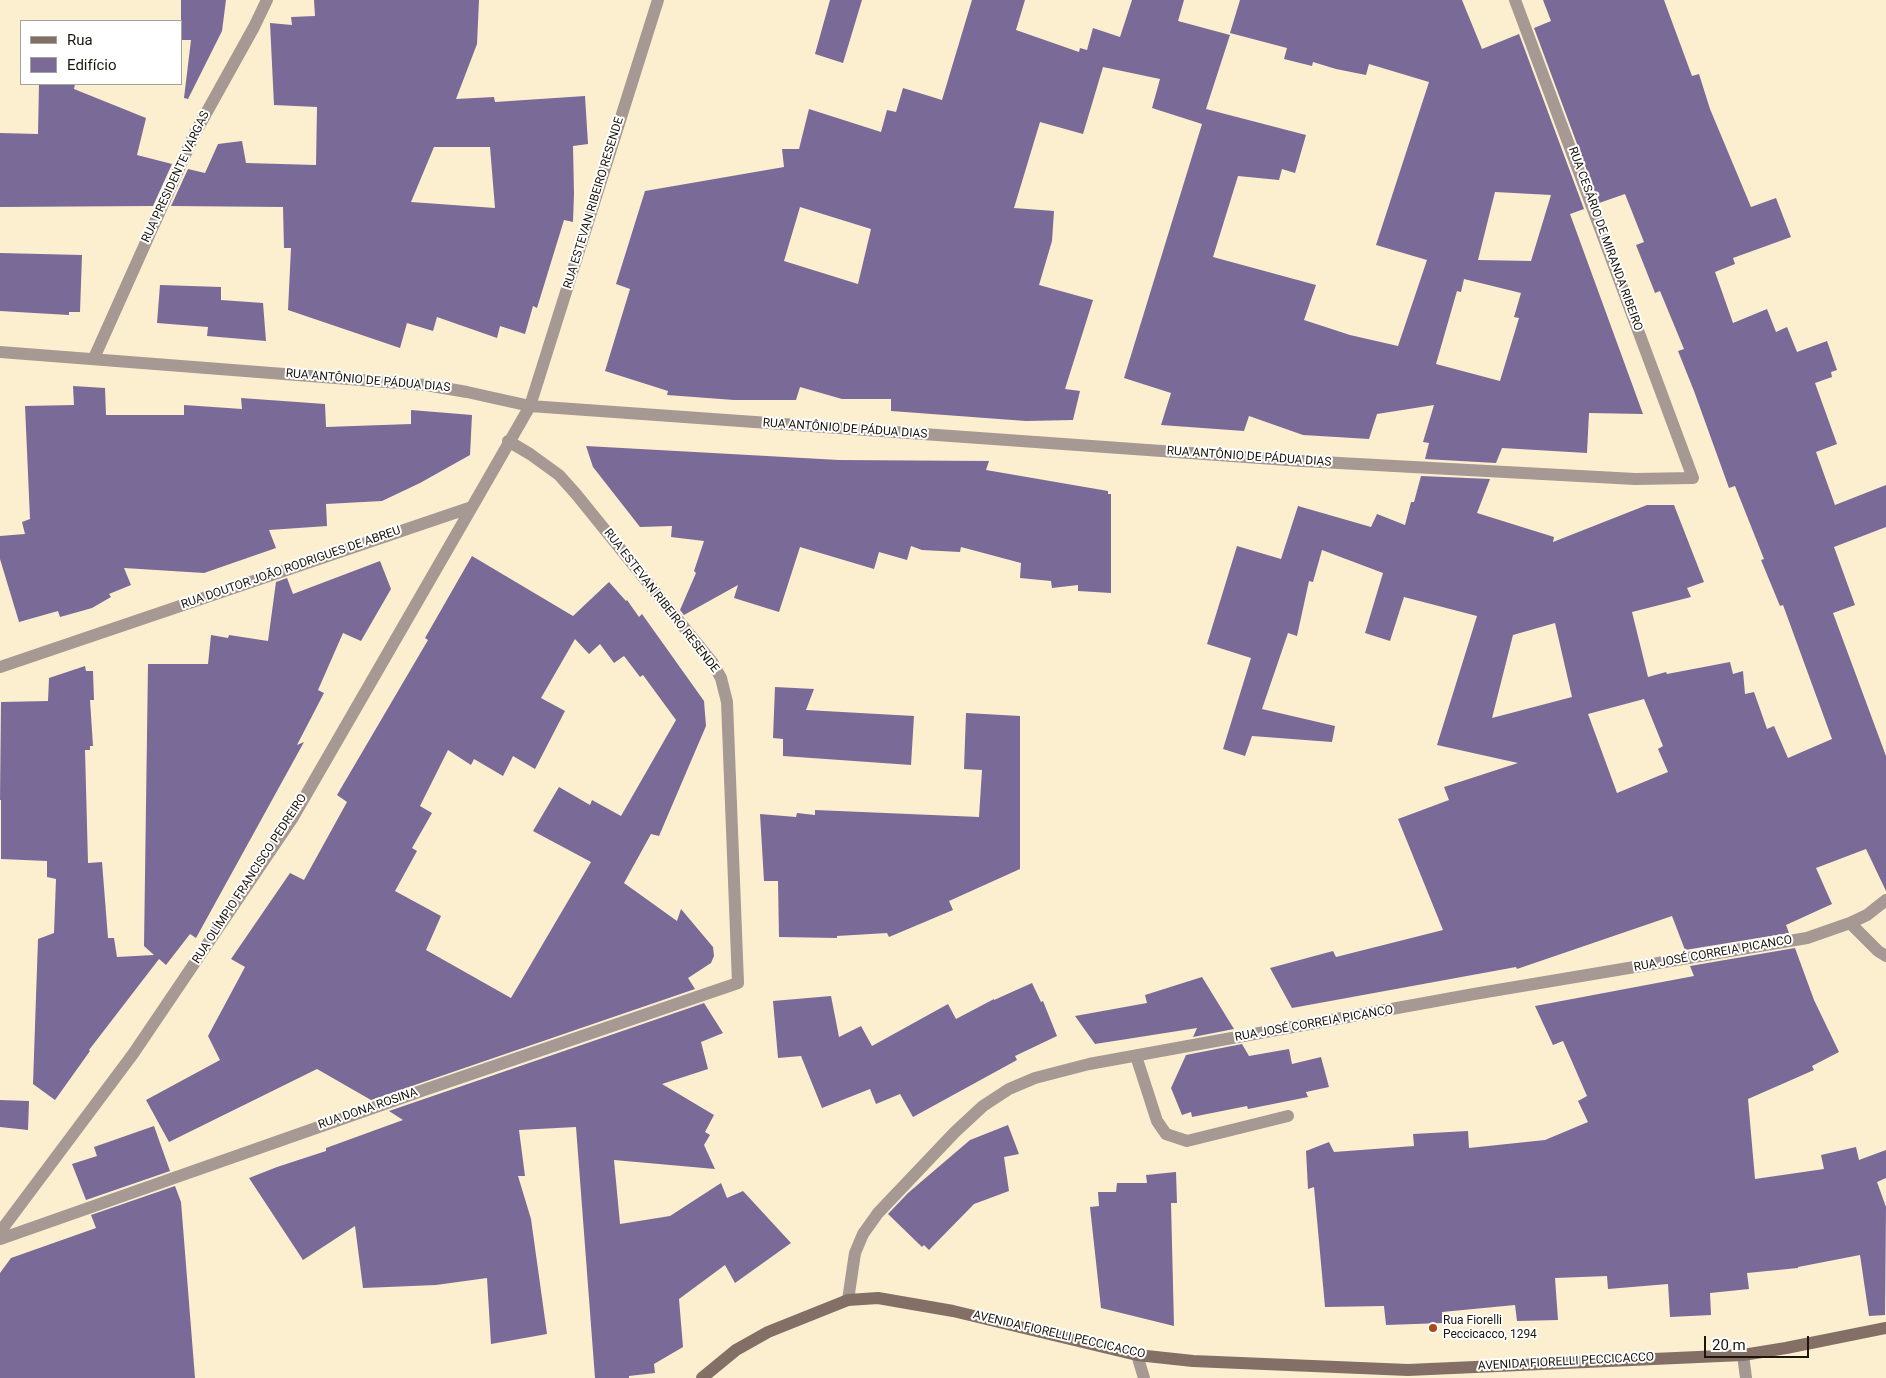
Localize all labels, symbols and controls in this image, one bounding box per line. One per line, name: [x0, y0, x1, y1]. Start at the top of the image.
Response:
legend: [20, 20, 182, 85]
text: Rua: [67, 31, 93, 49]
text: Edifício: [67, 56, 116, 74]
street label: RUA PRESIDENTE VARGAS: [139, 109, 213, 245]
street label: RUA ESTEVAN RIBEIRO RESENDE: [561, 115, 627, 291]
street label: RUA CESÁRIO DE MIRANDA RIBEIRO: [1565, 145, 1645, 333]
street label: RUA ANTÔNIO DE PÁDUA DIAS: [285, 367, 451, 395]
street label: RUA ANTÔNIO DE PÁDUA DIAS: [762, 416, 928, 442]
street label: RUA ANTÔNIO DE PÁDUA DIAS: [1166, 444, 1332, 470]
street label: RUA DOUTOR JOÃO RODRIGUES DE ABREU: [179, 524, 403, 612]
street label: RUA ESTEVAN RIBEIRO RESENDE: [600, 526, 722, 676]
street label: RUA OLÍMPIO FRANCISCO PEDREIRO: [190, 791, 310, 967]
street label: RUA JOSÉ CORREIA PICANCO: [1633, 933, 1793, 975]
street label: RUA JOSÉ CORREIA PICANCO: [1234, 1003, 1394, 1045]
street label: RUA DONA ROSINA: [316, 1085, 420, 1133]
street label: AVENIDA FIORELLI PECCICACCO: [971, 1308, 1147, 1362]
place label: Rua Fiorelli Peccicacco, 1294: [1443, 1314, 1537, 1342]
marker: Rua Fiorelli Peccicacco, 1294: [1427, 1322, 1439, 1334]
scale bar: [1706, 1326, 1811, 1358]
text: 20 m: [1712, 1336, 1746, 1354]
street label: AVENIDA FIORELLI PECCICACCO: [1478, 1350, 1654, 1374]

